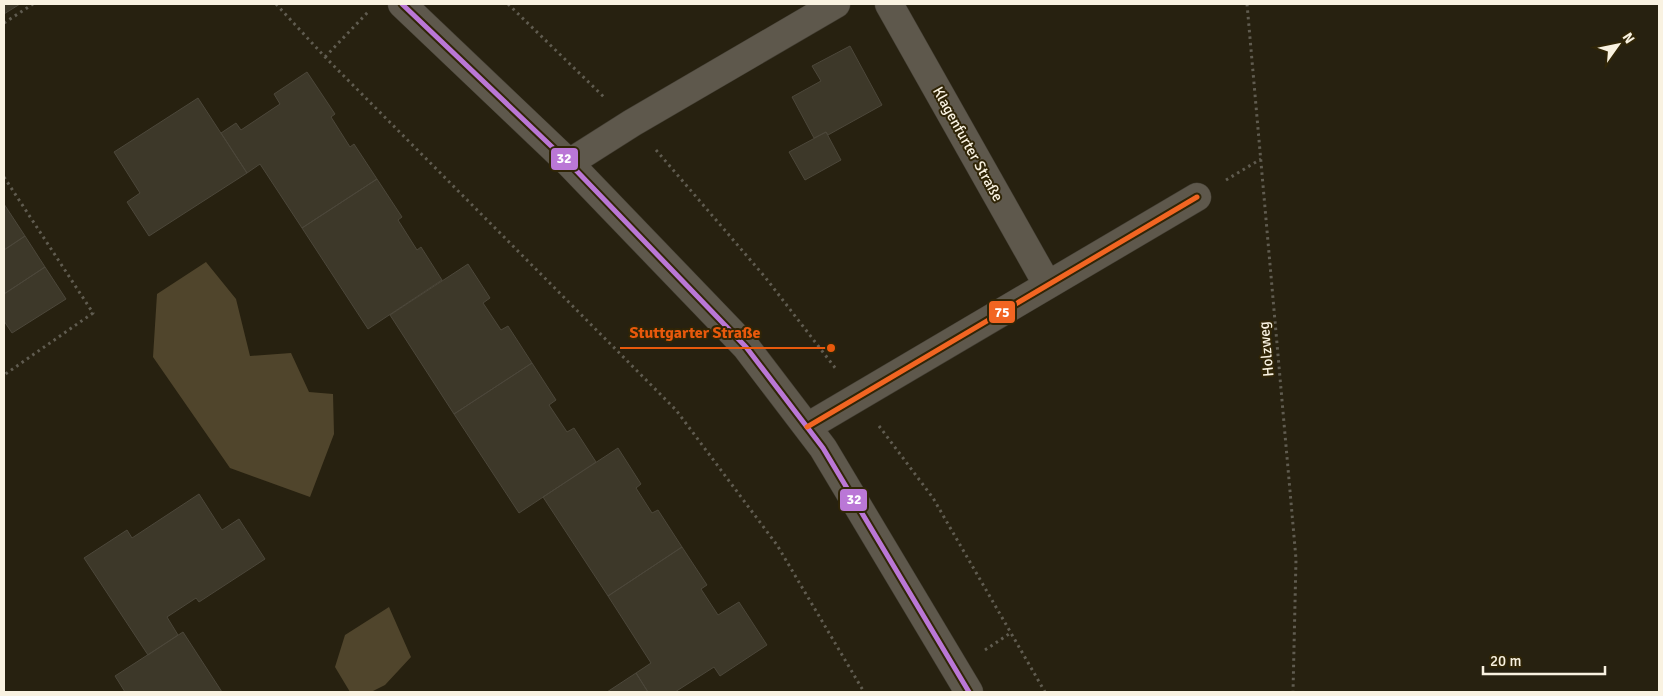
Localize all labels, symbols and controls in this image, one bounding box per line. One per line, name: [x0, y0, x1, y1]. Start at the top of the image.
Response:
north arrow: [1593, 20, 1643, 70]
text: N: [1619, 29, 1638, 47]
street label: Klagenfurter Straße: [929, 83, 1007, 205]
line badge: 32: [550, 147, 579, 171]
text: 32: [556, 150, 572, 167]
line badge: 75: [988, 300, 1016, 324]
text: 75: [994, 304, 1010, 321]
callout: Stuttgarter Straße: [620, 317, 771, 348]
street label: Holzweg: [1255, 321, 1277, 377]
text: Stuttgarter Straße: [630, 323, 760, 343]
line badge: 32: [839, 488, 868, 512]
text: 32: [846, 491, 862, 508]
scale bar: [1483, 644, 1606, 676]
text: 20 m: [1490, 652, 1521, 670]

